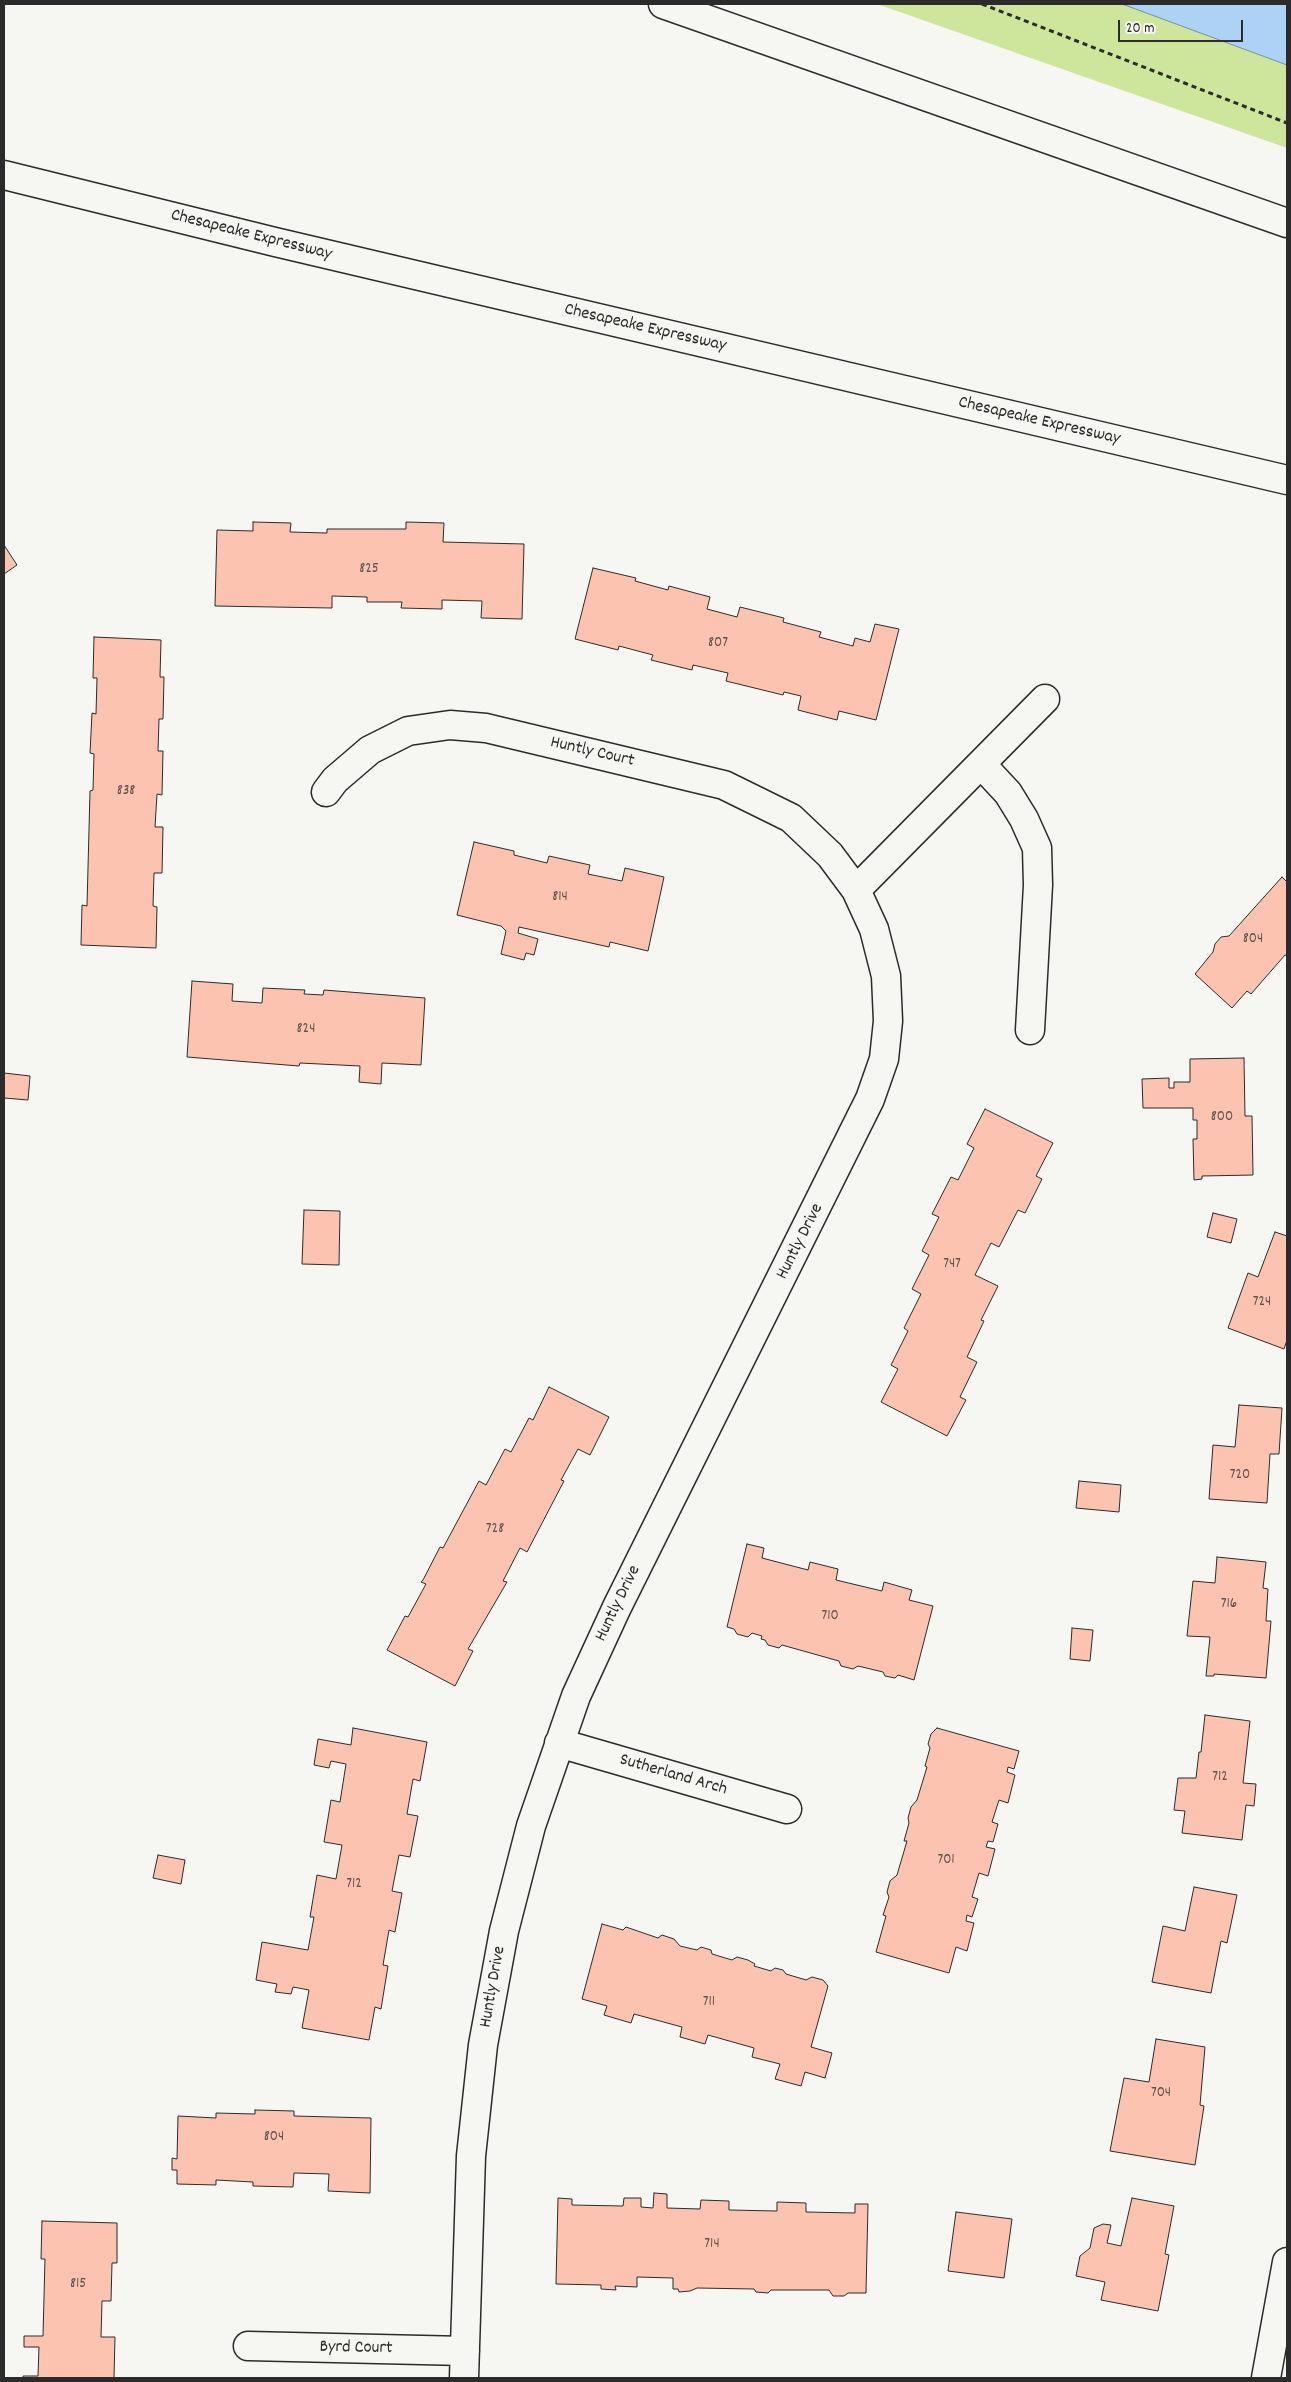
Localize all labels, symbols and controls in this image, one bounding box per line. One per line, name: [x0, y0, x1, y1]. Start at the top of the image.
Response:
scale bar: [1121, 10, 1246, 42]
text: 20 m: [1126, 18, 1154, 40]
street label: Chesapeake Expressway: [168, 206, 334, 266]
street label: Chesapeake Expressway: [562, 300, 728, 358]
street label: Chesapeake Expressway: [956, 393, 1122, 451]
house number: 825: [359, 561, 379, 579]
house number: 807: [708, 635, 728, 653]
street label: Huntly Court: [548, 733, 636, 773]
house number: 838: [117, 783, 135, 801]
house number: 814: [552, 889, 568, 907]
house number: 804: [1243, 931, 1263, 949]
house number: 824: [297, 1021, 315, 1039]
house number: 800: [1211, 1109, 1233, 1127]
street label: Huntly Drive: [773, 1200, 829, 1284]
house number: 747: [943, 1256, 961, 1274]
house number: 724: [1253, 1294, 1271, 1312]
house number: 720: [1230, 1467, 1250, 1485]
house number: 728: [486, 1521, 504, 1539]
street label: Huntly Drive: [591, 1562, 647, 1646]
house number: 716: [1221, 1596, 1237, 1614]
house number: 710: [821, 1608, 839, 1626]
street label: Sutherland Arch: [617, 1750, 729, 1802]
house number: 712: [1212, 1769, 1228, 1787]
house number: 701: [937, 1852, 955, 1870]
house number: 712: [346, 1876, 362, 1894]
street label: Huntly Drive: [476, 1945, 512, 2029]
house number: 711: [703, 1994, 715, 2012]
house number: 704: [1151, 2085, 1171, 2103]
house number: 804: [264, 2129, 284, 2147]
house number: 714: [704, 2236, 720, 2254]
house number: 815: [70, 2276, 86, 2294]
street label: Byrd Court: [319, 2338, 393, 2360]

